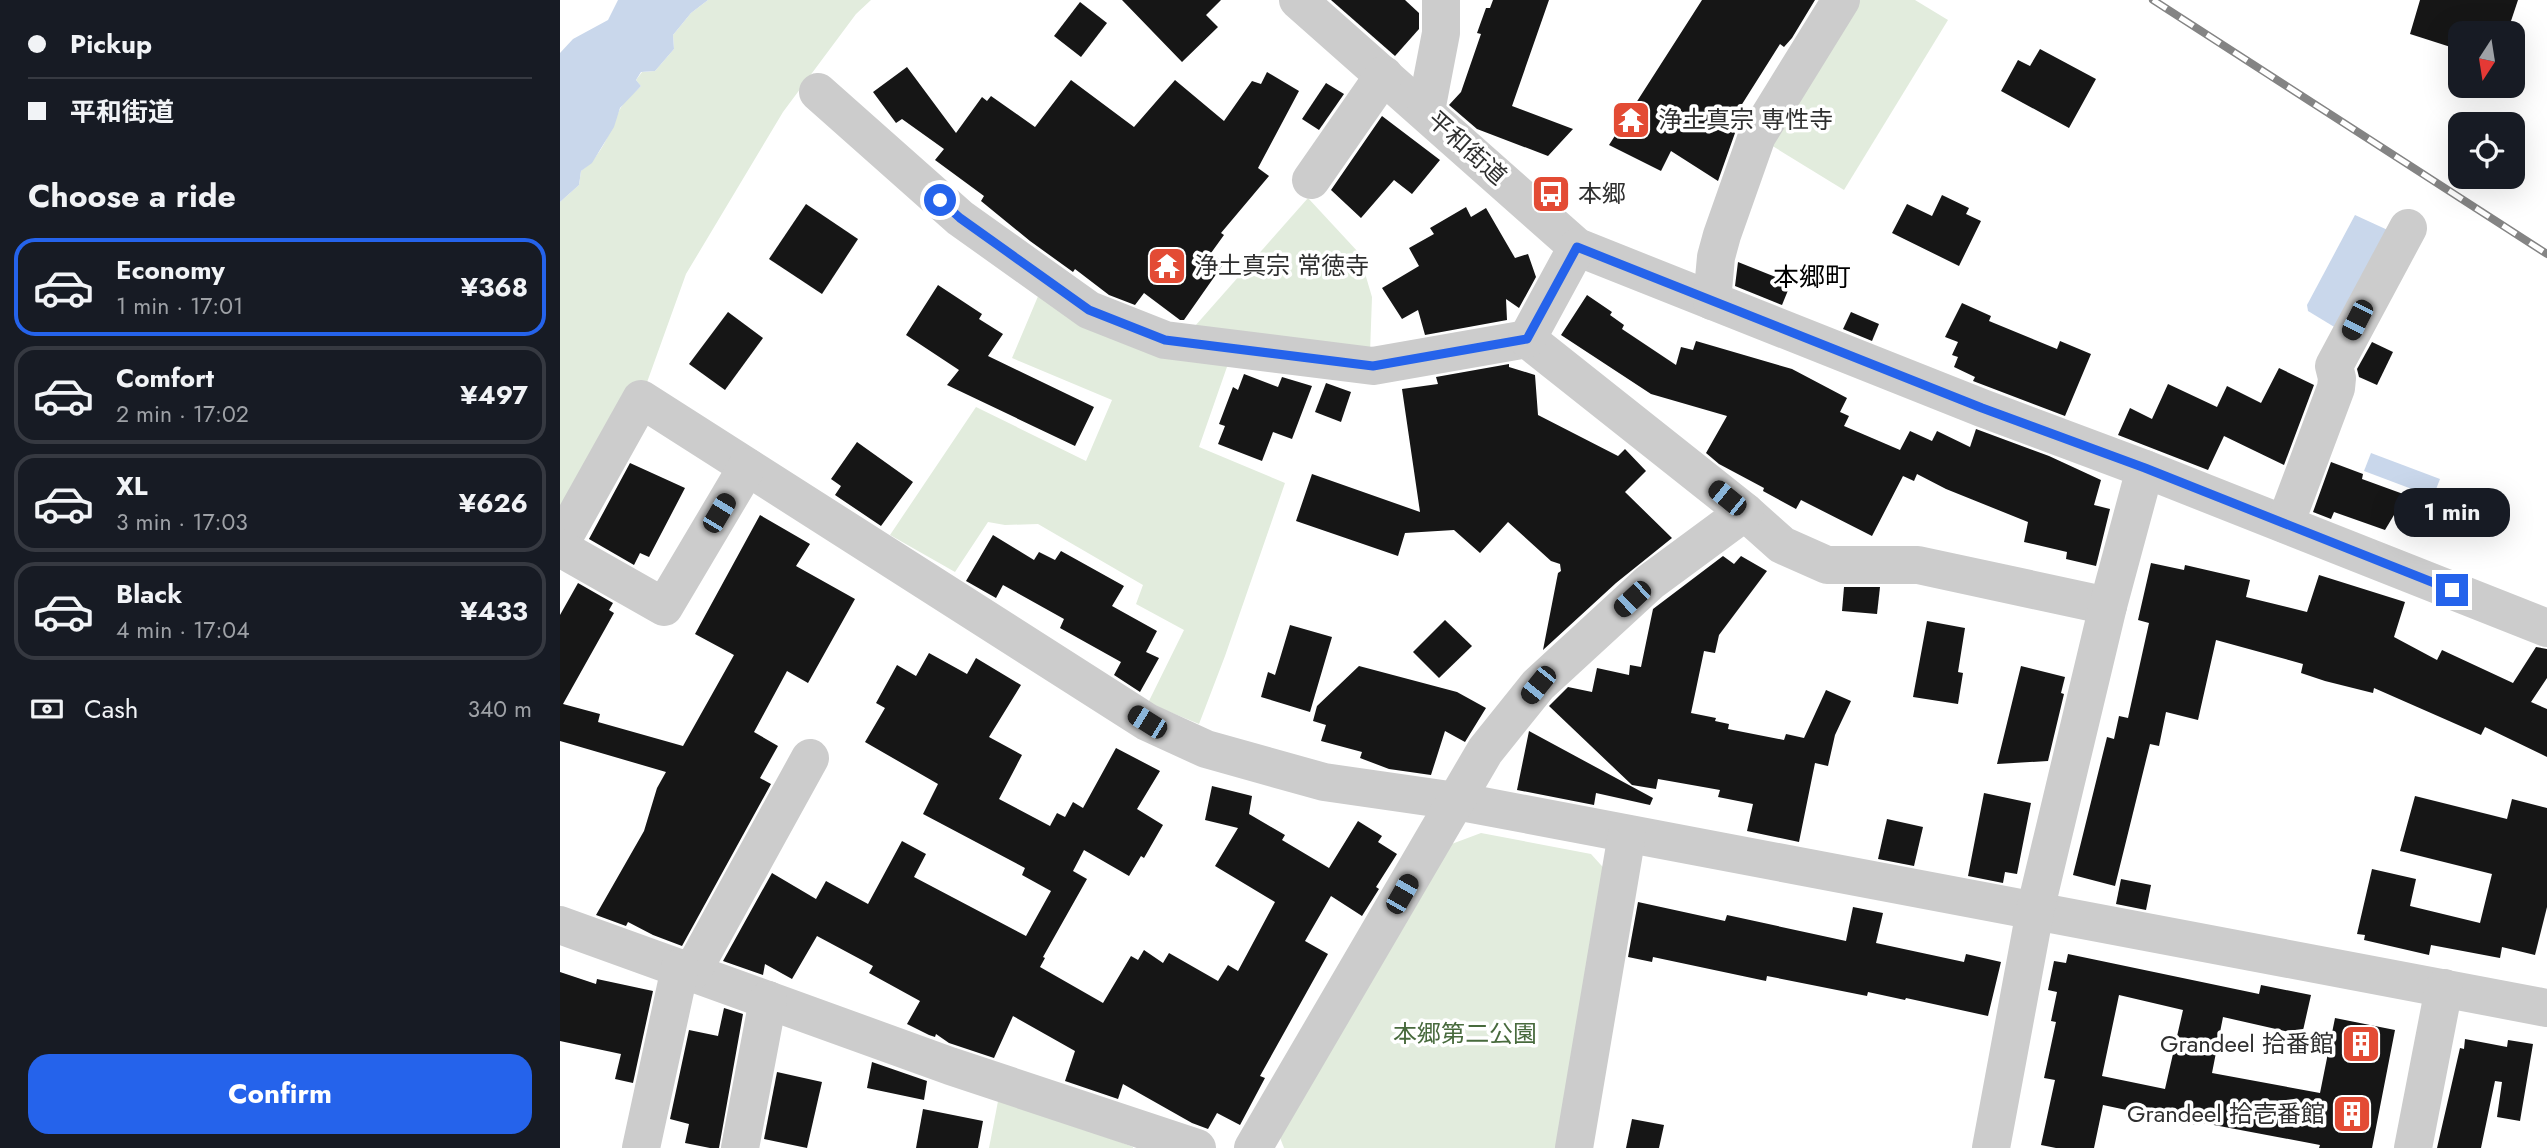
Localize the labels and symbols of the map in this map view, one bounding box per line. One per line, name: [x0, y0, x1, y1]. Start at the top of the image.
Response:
north arrow: [2448, 21, 2525, 98]
temple icon: 浄土真宗 専性寺: [1610, 99, 1652, 141]
place label: 浄土真宗 専性寺: [1658, 102, 1833, 137]
street label: 平和街道: [1420, 103, 1515, 193]
bus stop icon: 本郷: [1530, 173, 1572, 215]
place label: 本郷: [1578, 176, 1626, 211]
route start: [924, 184, 956, 216]
temple icon: 浄土真宗 常徳寺: [1146, 245, 1188, 287]
place label: 浄土真宗 常徳寺: [1194, 248, 1369, 283]
district label: 本郷町: [1773, 258, 1851, 296]
car: [2339, 297, 2376, 343]
car: [1705, 477, 1750, 519]
callout: 1 min: [2394, 489, 2510, 538]
car: [700, 490, 739, 536]
route end: [2436, 574, 2468, 606]
car: [1610, 577, 1655, 621]
car: [1517, 662, 1560, 708]
car: [1124, 702, 1171, 742]
car: [1383, 871, 1422, 917]
park label: 本郷第二公園: [1393, 1016, 1537, 1051]
building icon: Grandeel 拾番館: [2340, 1023, 2382, 1065]
place label: Grandeel 拾番館: [2160, 1026, 2334, 1061]
building icon: Grandeel 拾壱番館: [2331, 1093, 2373, 1135]
place label: Grandeel 拾壱番館: [2127, 1096, 2325, 1131]

